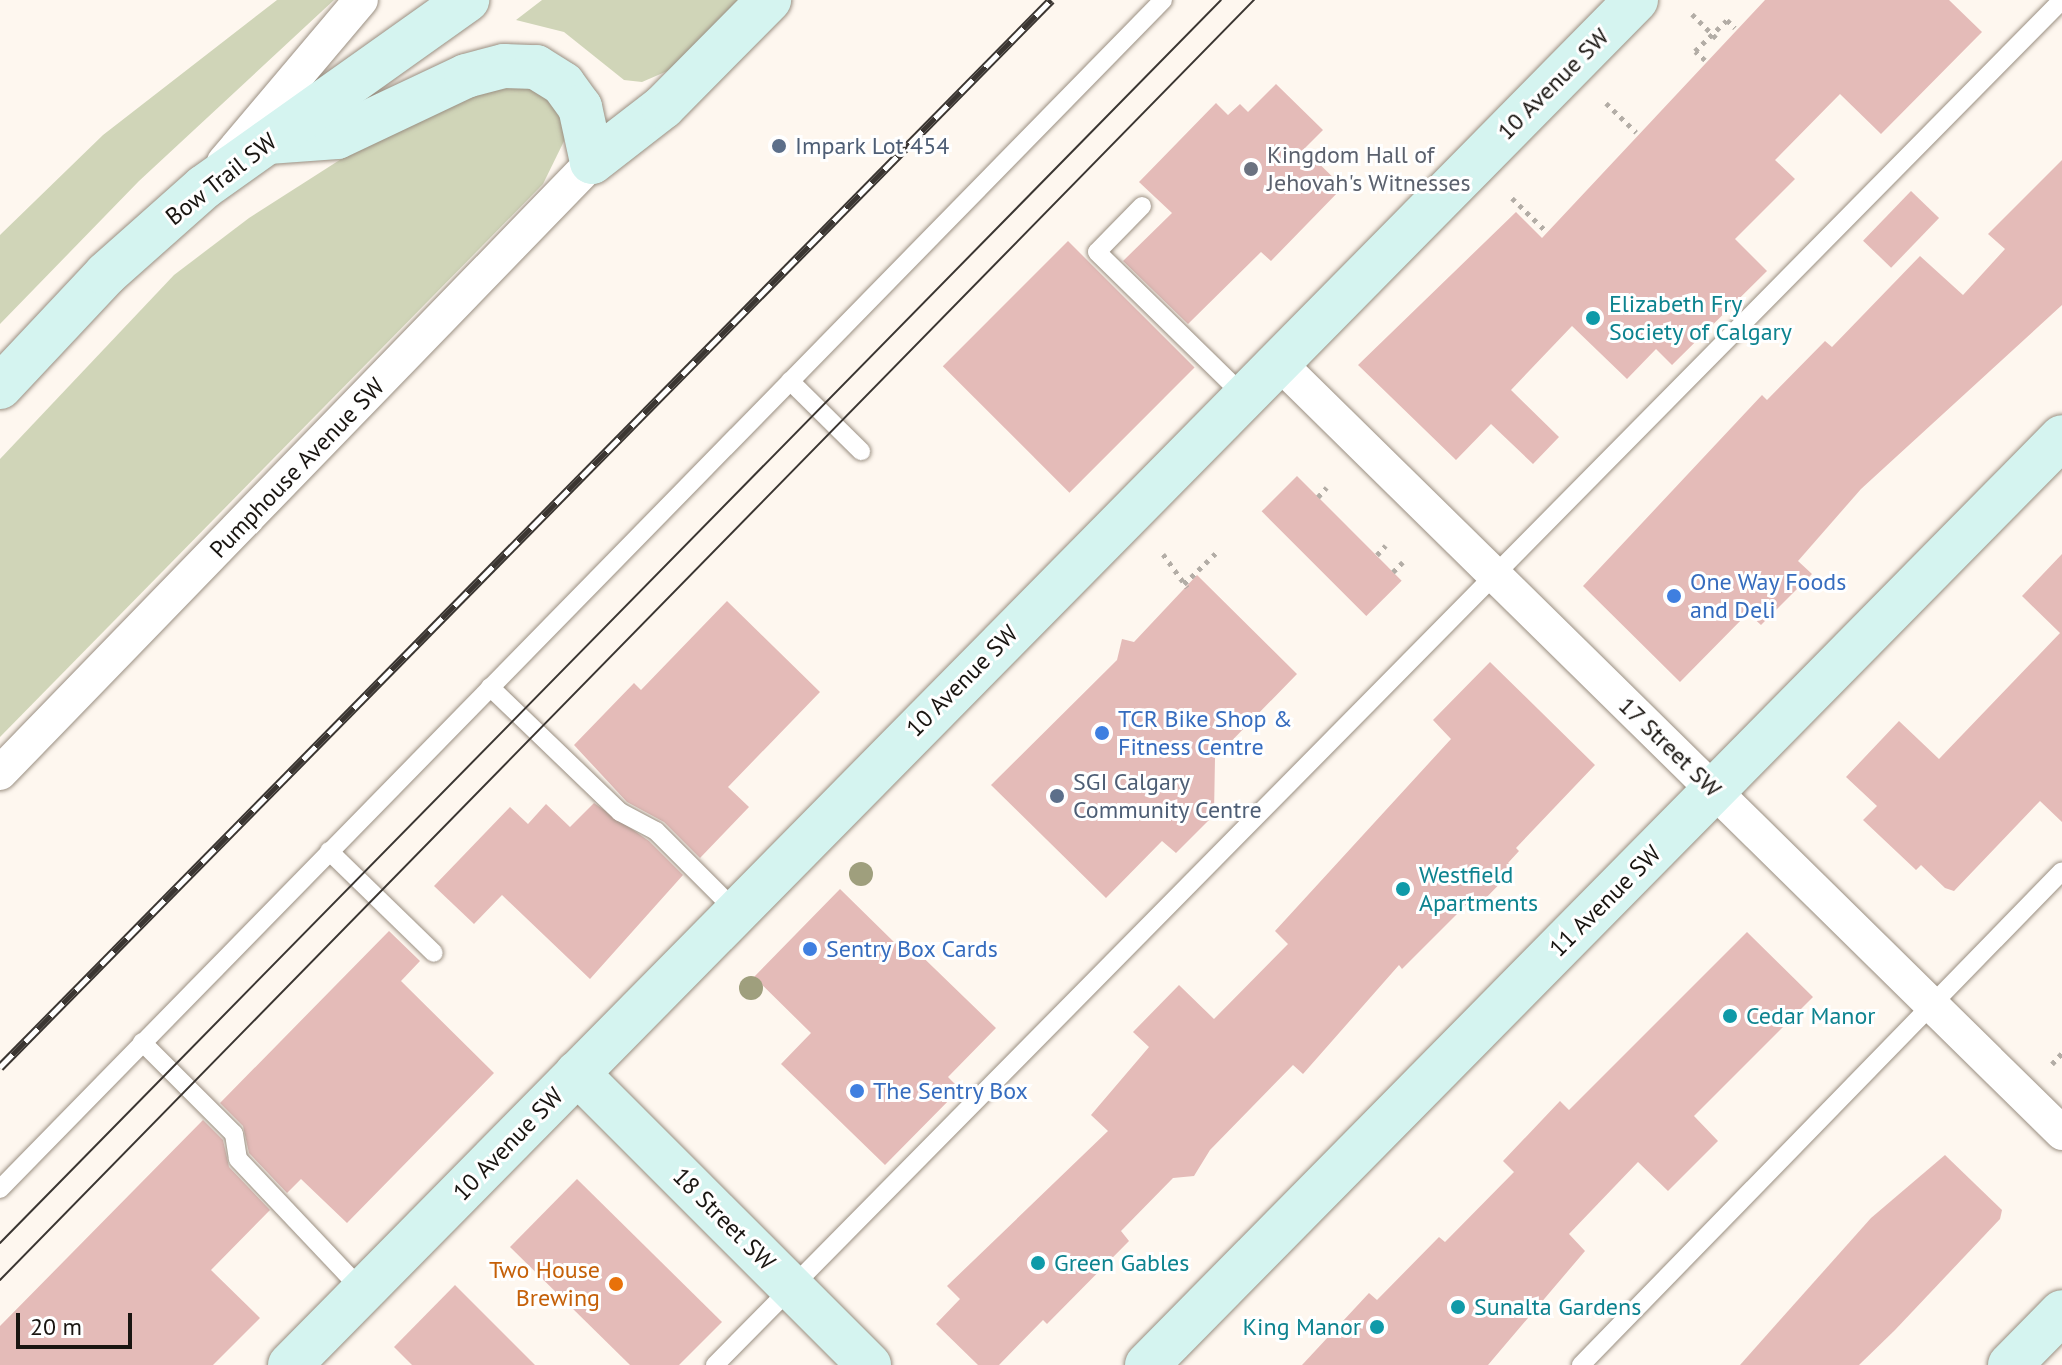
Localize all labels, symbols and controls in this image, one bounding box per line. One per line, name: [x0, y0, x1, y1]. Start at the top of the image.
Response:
street label: 10 Avenue SW: [1491, 22, 1615, 146]
street label: Bow Trail SW: [159, 126, 283, 232]
place label: Impark Lot 454: [795, 132, 950, 160]
marker: Impark Lot 454: [770, 137, 788, 155]
place label: Kingdom Hall of Jehovah's Witnesses: [1267, 141, 1471, 197]
marker: Kingdom Hall of Jehovah's Witnesses: [1242, 160, 1260, 178]
place label: Elizabeth Fry Society of Calgary: [1609, 290, 1793, 346]
marker: Elizabeth Fry Society of Calgary: [1584, 309, 1602, 327]
street label: Pumphouse Avenue SW: [203, 372, 391, 564]
place label: One Way Foods and Deli: [1690, 568, 1848, 624]
marker: One Way Foods and Deli: [1665, 587, 1683, 605]
street label: 10 Avenue SW: [900, 619, 1024, 743]
street label: 17 Street SW: [1612, 690, 1728, 804]
place label: TCR Bike Shop & Fitness Centre: [1118, 705, 1292, 761]
marker: TCR Bike Shop & Fitness Centre: [1093, 724, 1111, 742]
place label: SGI Calgary Community Centre: [1073, 768, 1263, 824]
marker: SGI Calgary Community Centre: [1048, 787, 1066, 805]
street label: 11 Avenue SW: [1543, 839, 1667, 963]
place label: Westfield Apartments: [1419, 861, 1538, 917]
marker: Westfield Apartments: [1394, 880, 1412, 898]
place label: Sentry Box Cards: [826, 935, 999, 963]
marker: Sentry Box Cards: [801, 940, 819, 958]
place label: Cedar Manor: [1746, 1002, 1875, 1030]
marker: Cedar Manor: [1721, 1007, 1739, 1025]
place label: The Sentry Box: [873, 1077, 1029, 1105]
street label: 10 Avenue SW: [447, 1081, 569, 1207]
marker: The Sentry Box: [848, 1082, 866, 1100]
street label: 18 Street SW: [667, 1162, 781, 1276]
place label: Green Gables: [1054, 1249, 1189, 1277]
marker: Green Gables: [1029, 1254, 1047, 1272]
place label: Two House Brewing: [489, 1256, 600, 1312]
marker: Two House Brewing: [607, 1275, 625, 1293]
place label: Sunalta Gardens: [1474, 1293, 1641, 1321]
scale bar: [20, 1297, 136, 1347]
marker: Sunalta Gardens: [1449, 1298, 1467, 1316]
text: 20 m: [30, 1311, 82, 1342]
place label: King Manor: [1242, 1313, 1361, 1341]
marker: King Manor: [1368, 1318, 1386, 1336]

